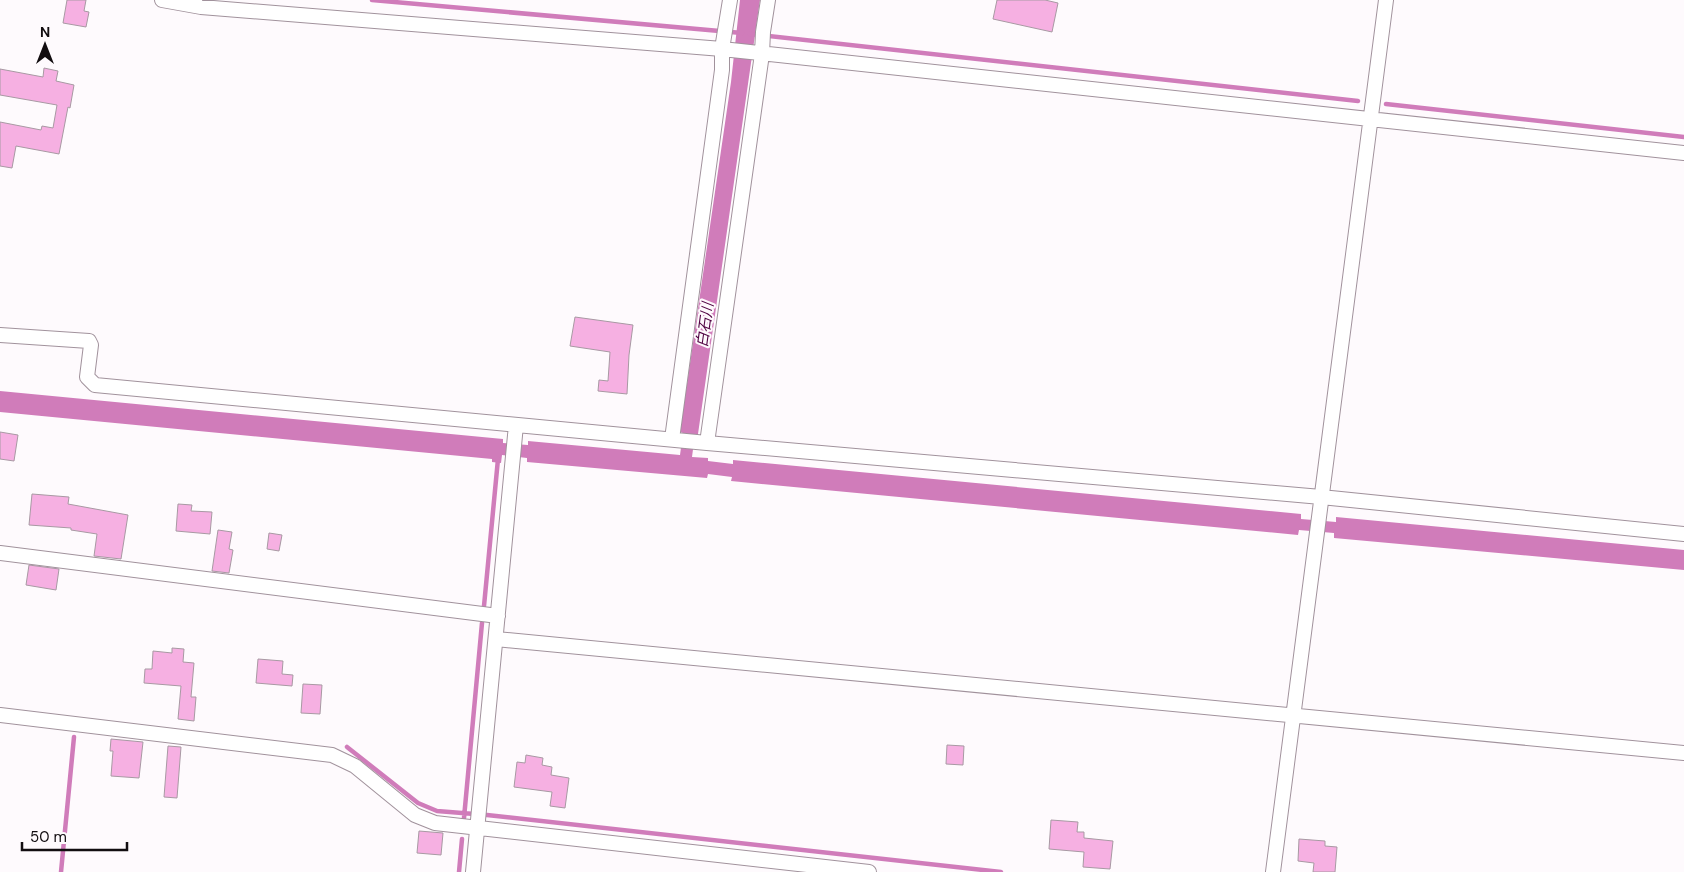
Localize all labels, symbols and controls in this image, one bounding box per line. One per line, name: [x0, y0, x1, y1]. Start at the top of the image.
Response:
north arrow: [20, 20, 70, 70]
text: N: [40, 23, 50, 41]
water label: 白石川: [692, 299, 718, 349]
scale bar: [22, 820, 128, 852]
text: 50 m: [30, 827, 67, 847]

